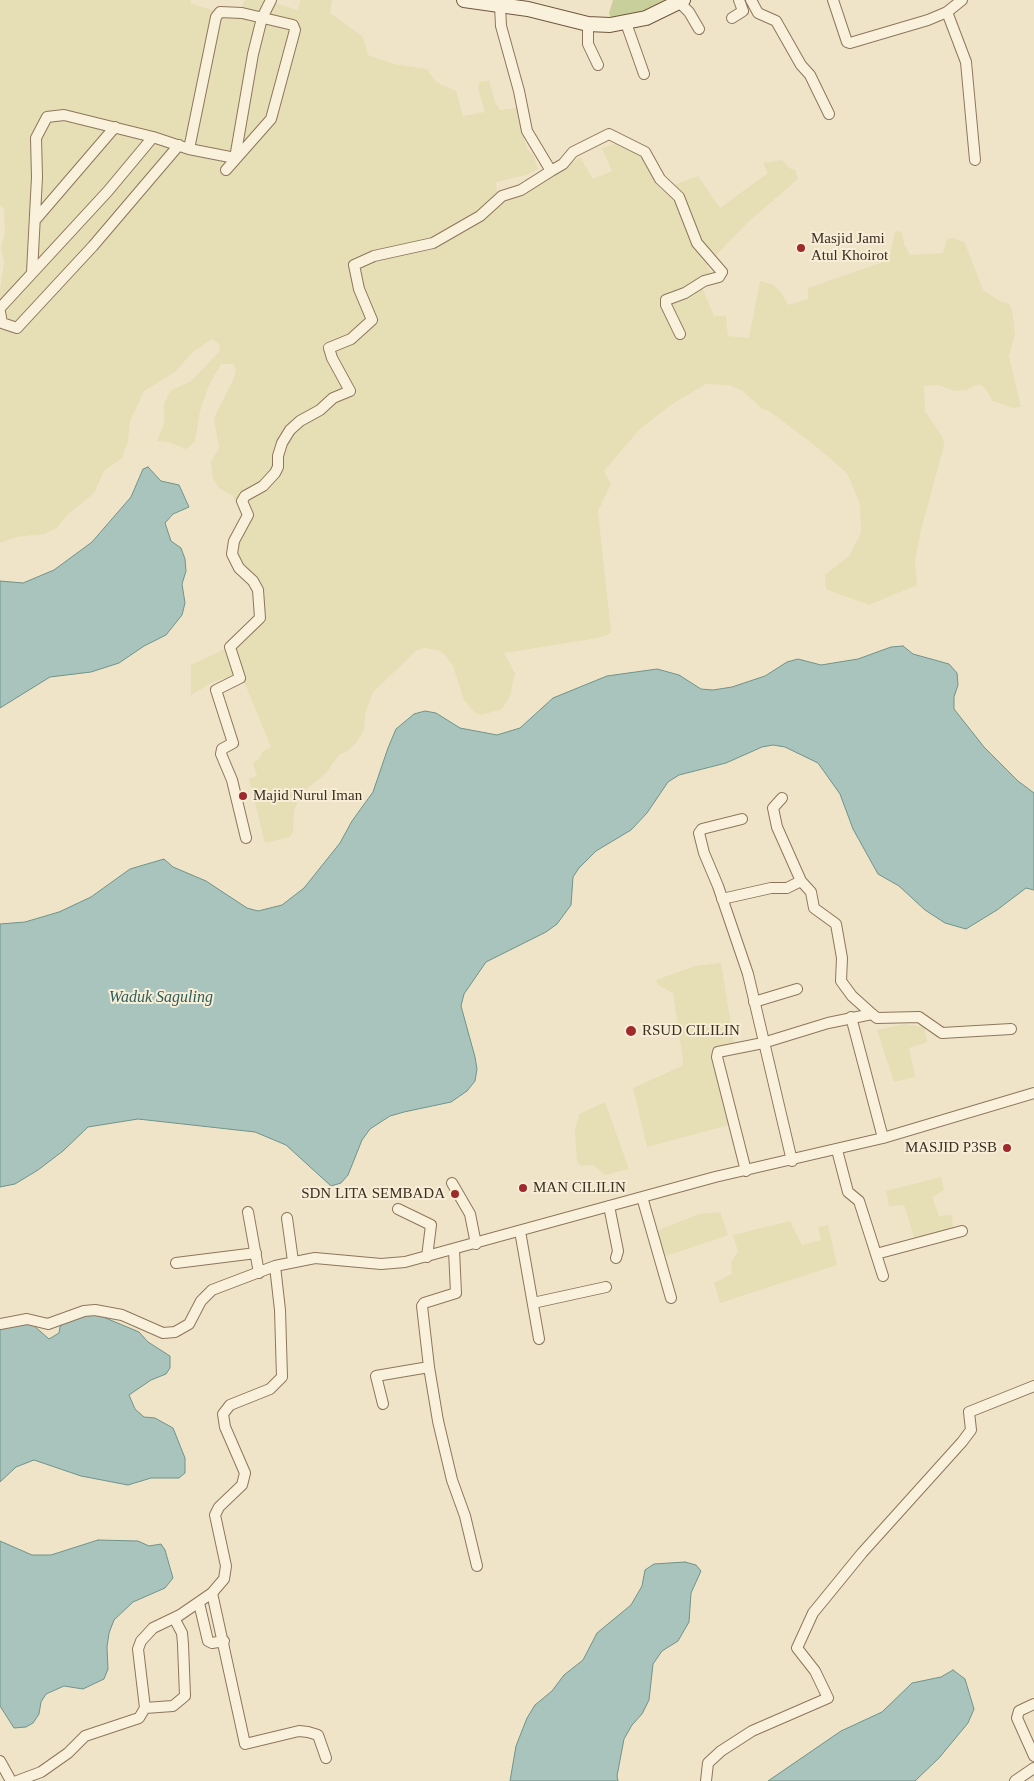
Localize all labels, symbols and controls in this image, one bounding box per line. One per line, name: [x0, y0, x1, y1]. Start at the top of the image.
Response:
place label: Masjid Jami Atul Khoirot: [811, 230, 888, 265]
marker: Masjid Jami Atul Khoirot: [795, 242, 807, 254]
place label: Majid Nurul Iman: [253, 787, 362, 805]
marker: Majid Nurul Iman: [237, 790, 249, 802]
water label: Waduk Saguling: [109, 988, 213, 1008]
place label: RSUD CILILIN: [642, 1022, 740, 1040]
marker: RSUD CILILIN: [624, 1024, 638, 1038]
place label: MASJID P3SB: [905, 1139, 997, 1157]
marker: MASJID P3SB: [1001, 1142, 1013, 1154]
place label: MAN CILILIN: [533, 1179, 626, 1197]
marker: MAN CILILIN: [517, 1182, 529, 1194]
place label: SDN LITA SEMBADA: [301, 1185, 445, 1203]
marker: SDN LITA SEMBADA: [449, 1188, 461, 1200]

